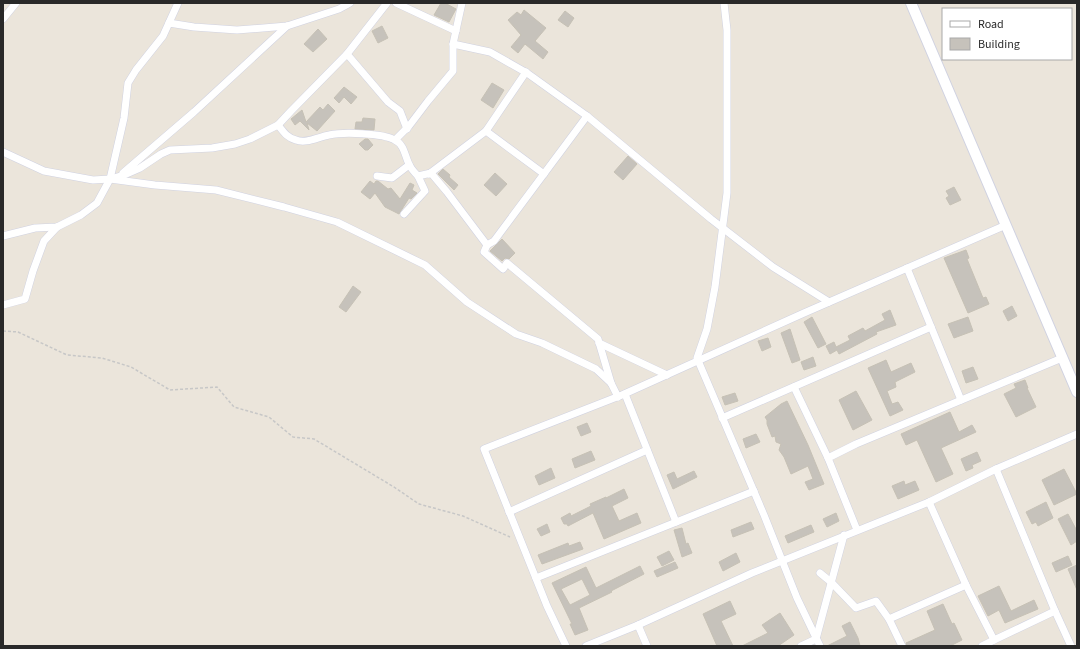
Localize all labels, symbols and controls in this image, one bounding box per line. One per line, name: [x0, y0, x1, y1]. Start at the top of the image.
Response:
legend: [942, 8, 1072, 60]
text: Road: [978, 16, 1004, 33]
text: Building: [978, 36, 1020, 53]

